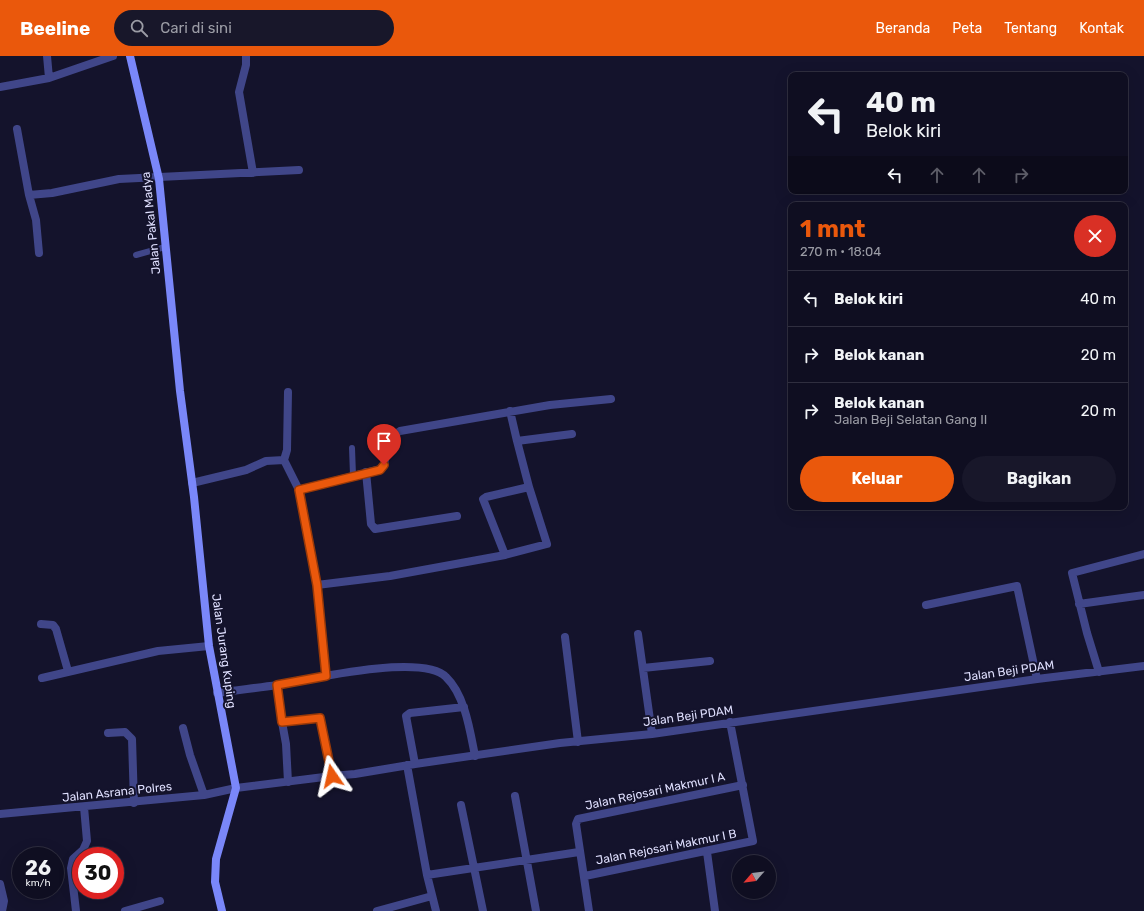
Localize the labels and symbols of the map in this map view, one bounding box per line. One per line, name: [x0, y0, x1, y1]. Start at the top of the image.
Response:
street label: Jalan Pakal Madya: [139, 171, 163, 275]
pin: [367, 424, 401, 465]
street label: Jalan Jurang Kuping: [209, 593, 239, 709]
street label: Jalan Beji PDAM: [963, 658, 1055, 684]
street label: Jalan Beji PDAM: [642, 703, 734, 729]
position arrow: [311, 755, 353, 797]
street label: Jalan Rejosari Makmur I A: [584, 769, 726, 813]
street label: Jalan Asrana Polres: [61, 779, 173, 805]
street label: Jalan Rejosari Makmur I B: [594, 826, 738, 868]
speed limit sign: 30: [72, 847, 124, 899]
north arrow: [732, 855, 776, 899]

